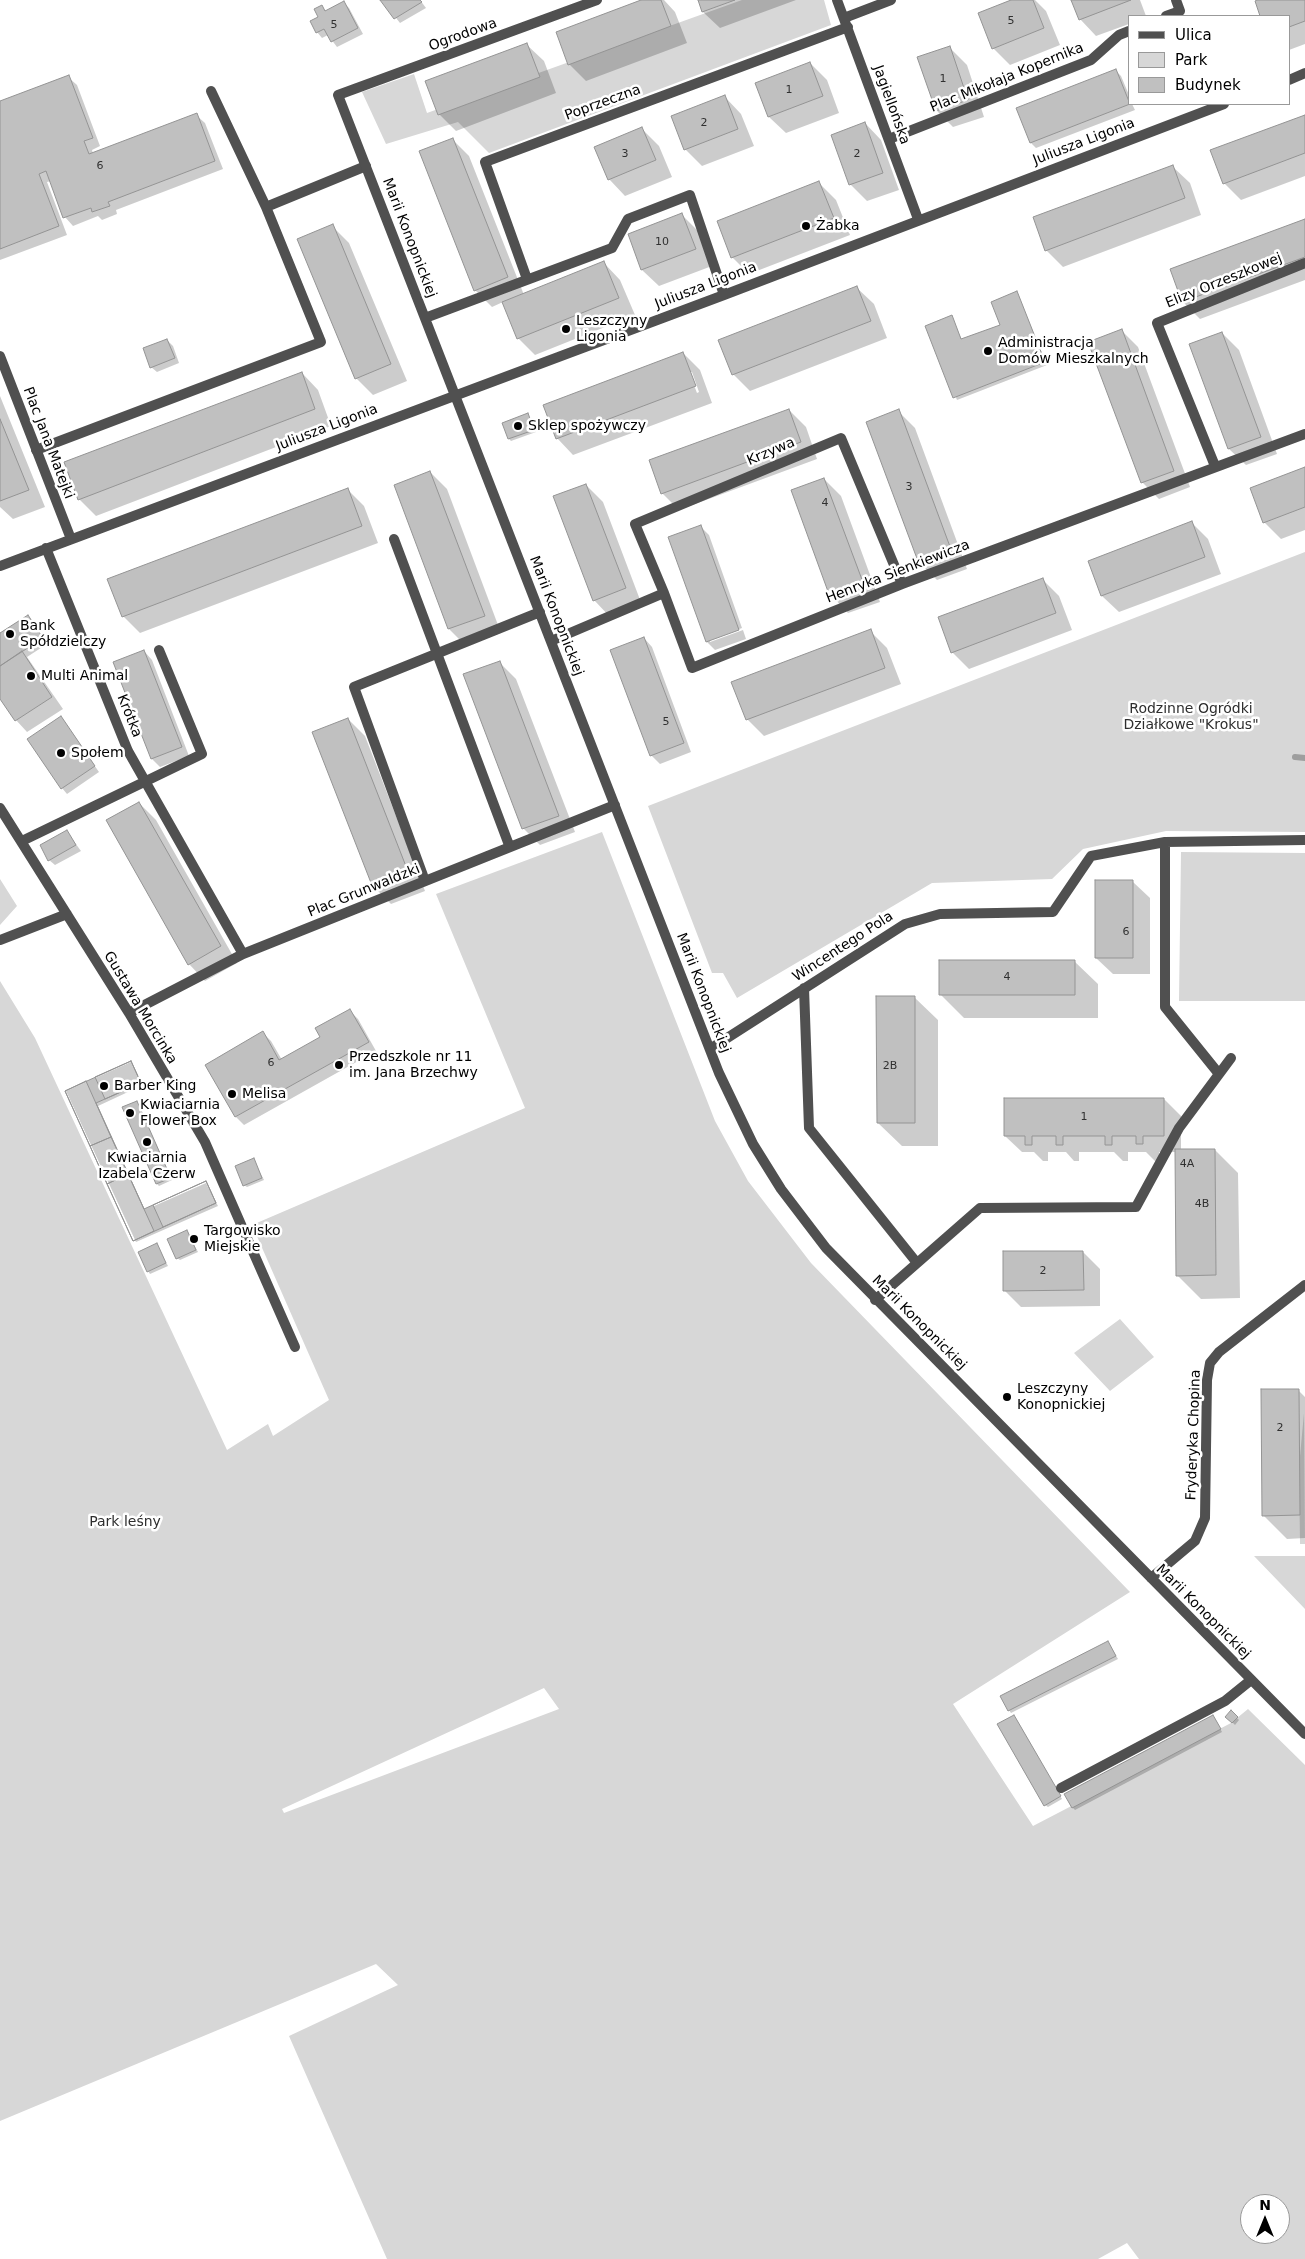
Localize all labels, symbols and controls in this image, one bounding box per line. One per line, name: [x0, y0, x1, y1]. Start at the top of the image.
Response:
house number: 5: [1008, 14, 1014, 28]
street label: Ogrodowa: [427, 15, 499, 55]
legend: [1128, 15, 1290, 105]
house number: 5: [331, 18, 337, 32]
text: Ulica: [1175, 26, 1212, 44]
street label: Plac Mikołaja Kopernika: [928, 40, 1086, 116]
text: Park: [1175, 51, 1207, 69]
street label: Jagiellońska: [869, 63, 913, 147]
house number: 1: [940, 72, 946, 86]
text: Budynek: [1175, 76, 1241, 94]
street label: Poprzeczna: [563, 81, 643, 125]
house number: 1: [786, 83, 792, 97]
street label: Juliusza Ligonia: [1031, 115, 1137, 169]
house number: 2: [701, 116, 707, 130]
house number: 3: [622, 147, 628, 161]
house number: 2: [854, 147, 860, 161]
house number: 6: [97, 159, 103, 173]
street label: Marii Konopnickiej: [378, 176, 440, 300]
place label: Żabka: [816, 218, 859, 234]
marker: Żabka: [800, 220, 812, 232]
house number: 10: [655, 235, 669, 249]
street label: Elizy Orzeszkowej: [1163, 250, 1285, 312]
street label: Juliusza Ligonia: [653, 259, 759, 313]
place label: Leszczyny Ligonia: [576, 313, 647, 346]
marker: Leszczyny Ligonia: [560, 323, 572, 335]
place label: Administracja Domów Mieszkalnych: [998, 335, 1149, 368]
marker: Administracja Domów Mieszkalnych: [982, 345, 994, 357]
street label: Plac Jana Matejki: [19, 385, 77, 501]
street label: Juliusza Ligonia: [274, 401, 380, 455]
place label: Sklep spożywczy: [528, 418, 646, 434]
marker: Sklep spożywczy: [512, 420, 524, 432]
street label: Krzywa: [744, 434, 798, 470]
house number: 3: [906, 480, 912, 494]
house number: 4: [822, 496, 828, 510]
street label: Henryka Sienkiewicza: [824, 537, 972, 607]
street label: Marii Konopnickiej: [525, 554, 587, 678]
place label: Bank Spółdzielczy: [20, 618, 106, 650]
marker: Bank Spółdzielczy: [4, 628, 16, 640]
place label: Multi Animal: [41, 668, 128, 684]
marker: Multi Animal: [25, 670, 37, 682]
street label: Krótka: [113, 692, 145, 740]
park label: Rodzinne Ogródki Działkowe "Krokus": [1123, 701, 1259, 734]
house number: 5: [663, 715, 669, 729]
place label: Społem: [71, 745, 124, 761]
marker: Społem: [55, 747, 67, 759]
street label: Plac Grunwaldzki: [305, 861, 423, 921]
street label: Wincentego Pola: [790, 908, 896, 986]
house number: 6: [1123, 925, 1129, 939]
street label: Marii Konopnickiej: [672, 931, 734, 1055]
street label: Gustawa Morcinka: [100, 949, 180, 1067]
house number: 4: [1004, 970, 1010, 984]
place label: Przedszkole nr 11 im. Jana Brzechwy: [349, 1049, 478, 1082]
house number: 6: [268, 1056, 274, 1070]
marker: Przedszkole nr 11 im. Jana Brzechwy: [333, 1059, 345, 1071]
house number: 2B: [883, 1059, 897, 1073]
place label: Barber King: [114, 1078, 196, 1094]
marker: Barber King: [98, 1080, 110, 1092]
place label: Melisa: [242, 1086, 286, 1102]
marker: Melisa: [226, 1088, 238, 1100]
place label: Kwiaciarnia Flower Box: [140, 1097, 220, 1130]
marker: Kwiaciarnia Flower Box: [124, 1107, 136, 1119]
house number: 1: [1081, 1110, 1087, 1124]
marker: Kwiaciarnia Izabela Czerw: [141, 1136, 153, 1148]
place label: Kwiaciarnia Izabela Czerw: [98, 1150, 196, 1182]
house number: 4A: [1180, 1157, 1194, 1171]
house number: 4B: [1195, 1197, 1209, 1211]
place label: Targowisko Miejskie: [204, 1223, 281, 1256]
marker: Targowisko Miejskie: [188, 1233, 200, 1245]
house number: 2: [1040, 1264, 1046, 1278]
street label: Marii Konopnickiej: [868, 1272, 970, 1374]
street label: Fryderyka Chopina: [1183, 1369, 1205, 1501]
place label: Leszczyny Konopnickiej: [1017, 1381, 1105, 1414]
marker: Leszczyny Konopnickiej: [1001, 1391, 1013, 1403]
house number: 2: [1277, 1421, 1283, 1435]
park label: Park leśny: [89, 1514, 161, 1530]
street label: Marii Konopnickiej: [1152, 1561, 1254, 1663]
north arrow: [1240, 2194, 1290, 2244]
text: N: [1259, 2197, 1271, 2213]

